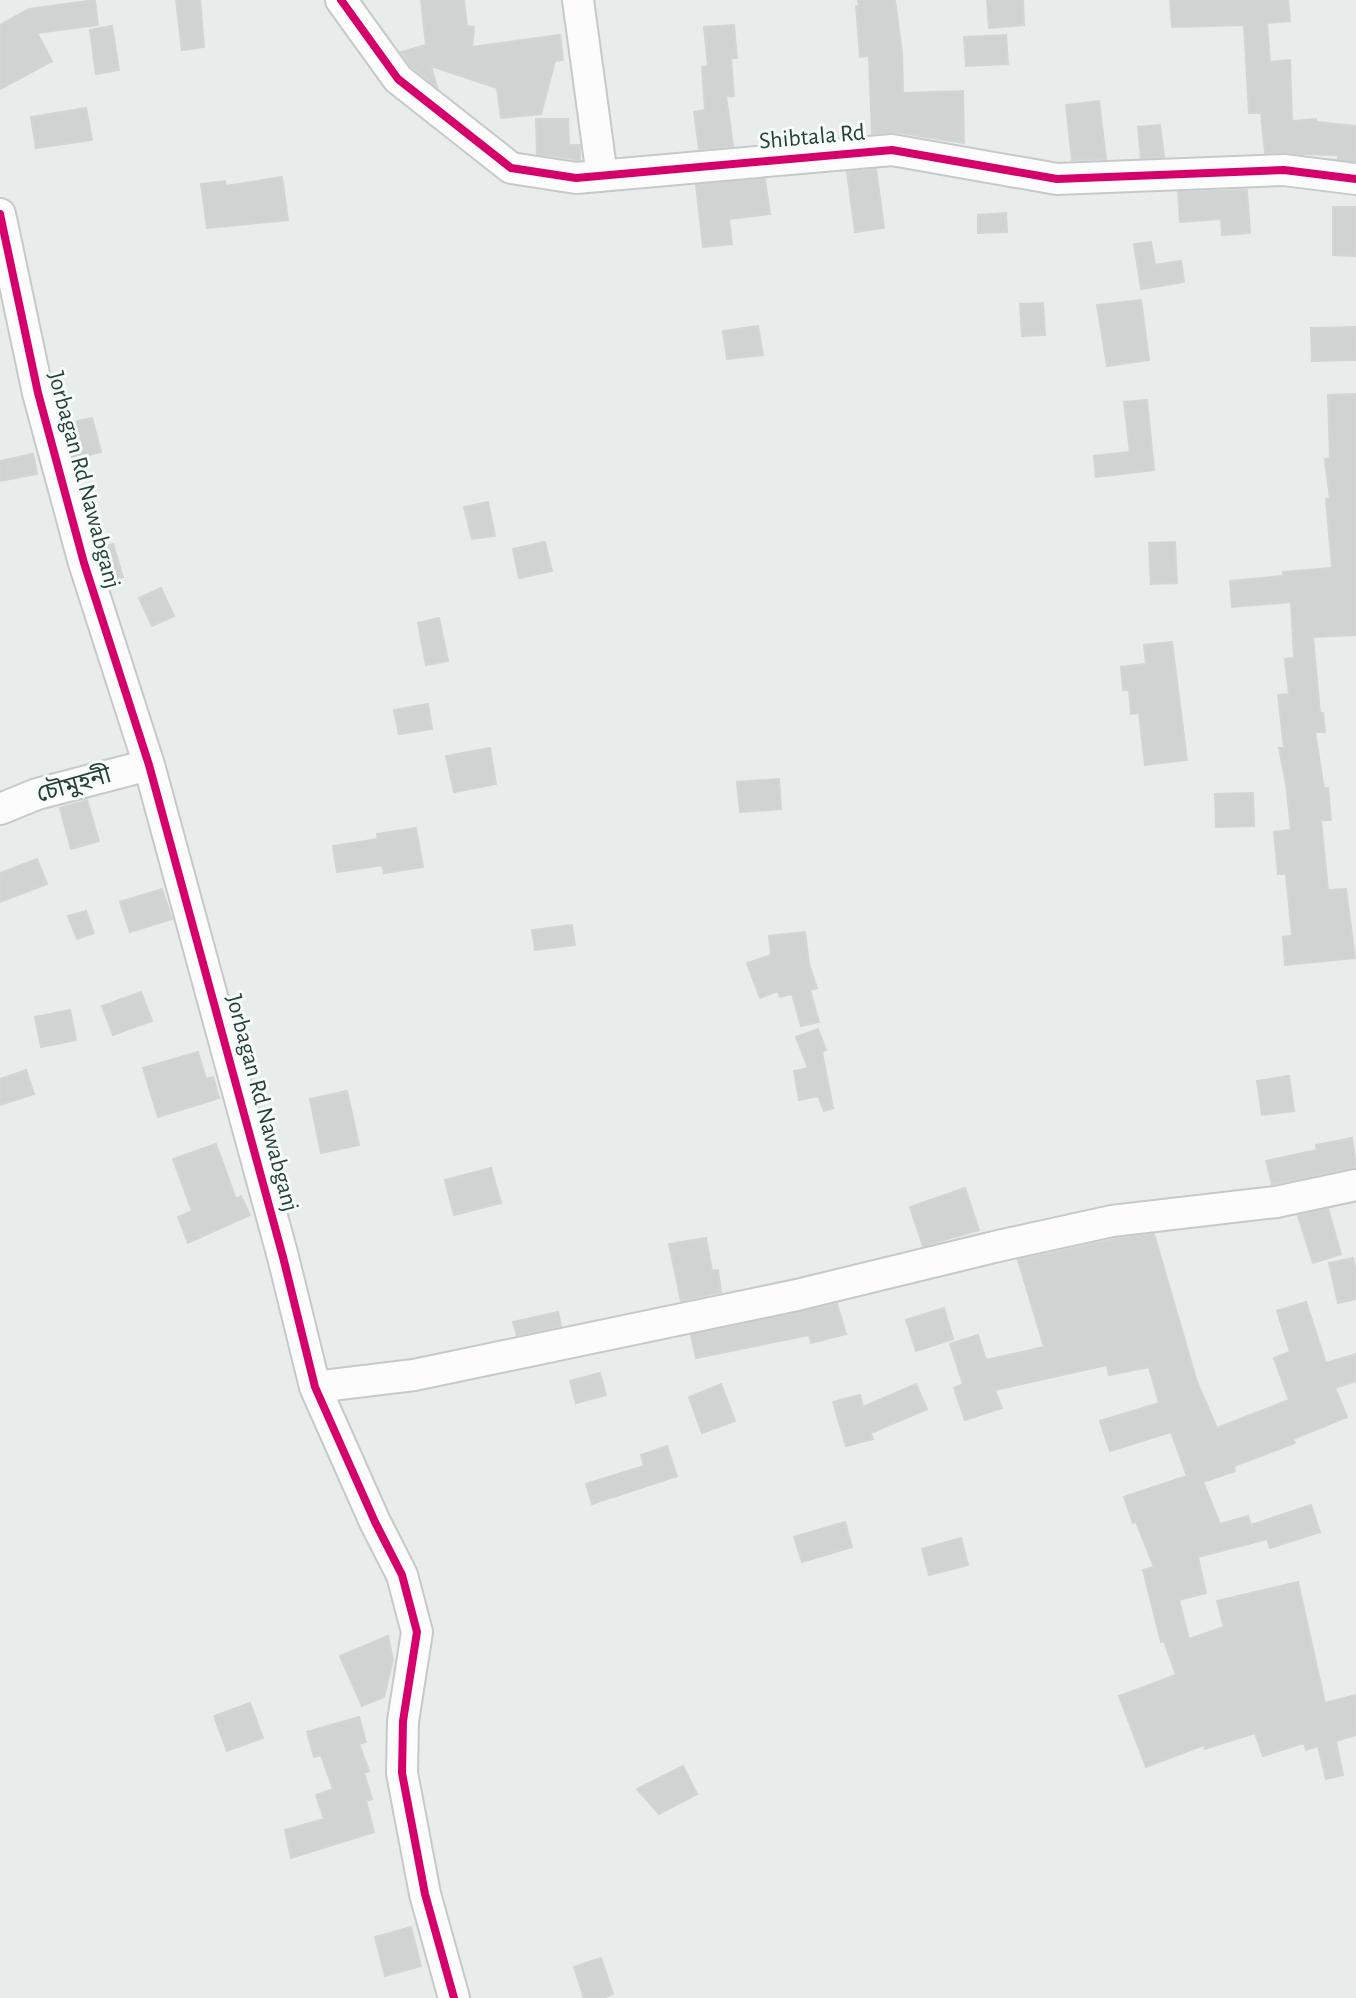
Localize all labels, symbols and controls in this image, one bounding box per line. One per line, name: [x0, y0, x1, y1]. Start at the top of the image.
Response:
street label: Shibtala Rd: [758, 120, 866, 154]
street label: Jorbagan Rd Nawabganj: [43, 369, 125, 591]
street label: চৌমুহনী: [33, 760, 115, 808]
street label: Jorbagan Rd Nawabganj: [221, 992, 303, 1214]

